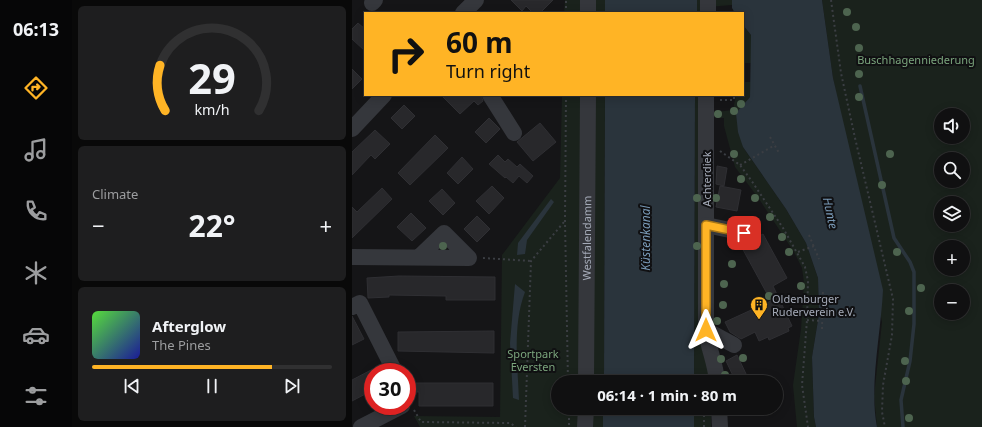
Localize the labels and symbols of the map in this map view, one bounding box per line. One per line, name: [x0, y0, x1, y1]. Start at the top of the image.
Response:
park label: Buschhagenniederung: [857, 52, 975, 67]
street label: Achterdiek: [699, 151, 714, 207]
water label: Hunte: [819, 195, 842, 230]
street label: Westfalendamm: [579, 196, 594, 280]
water label: Küstenkanal: [637, 204, 654, 271]
pin: [727, 216, 761, 250]
place label: Oldenburger Ruderverein e.V.: [772, 291, 856, 319]
building icon: Oldenburger Ruderverein e.V.: [749, 295, 769, 320]
position arrow: [685, 309, 727, 351]
park label: Sportpark Eversten: [507, 346, 559, 374]
speed limit sign: 30: [364, 363, 416, 415]

